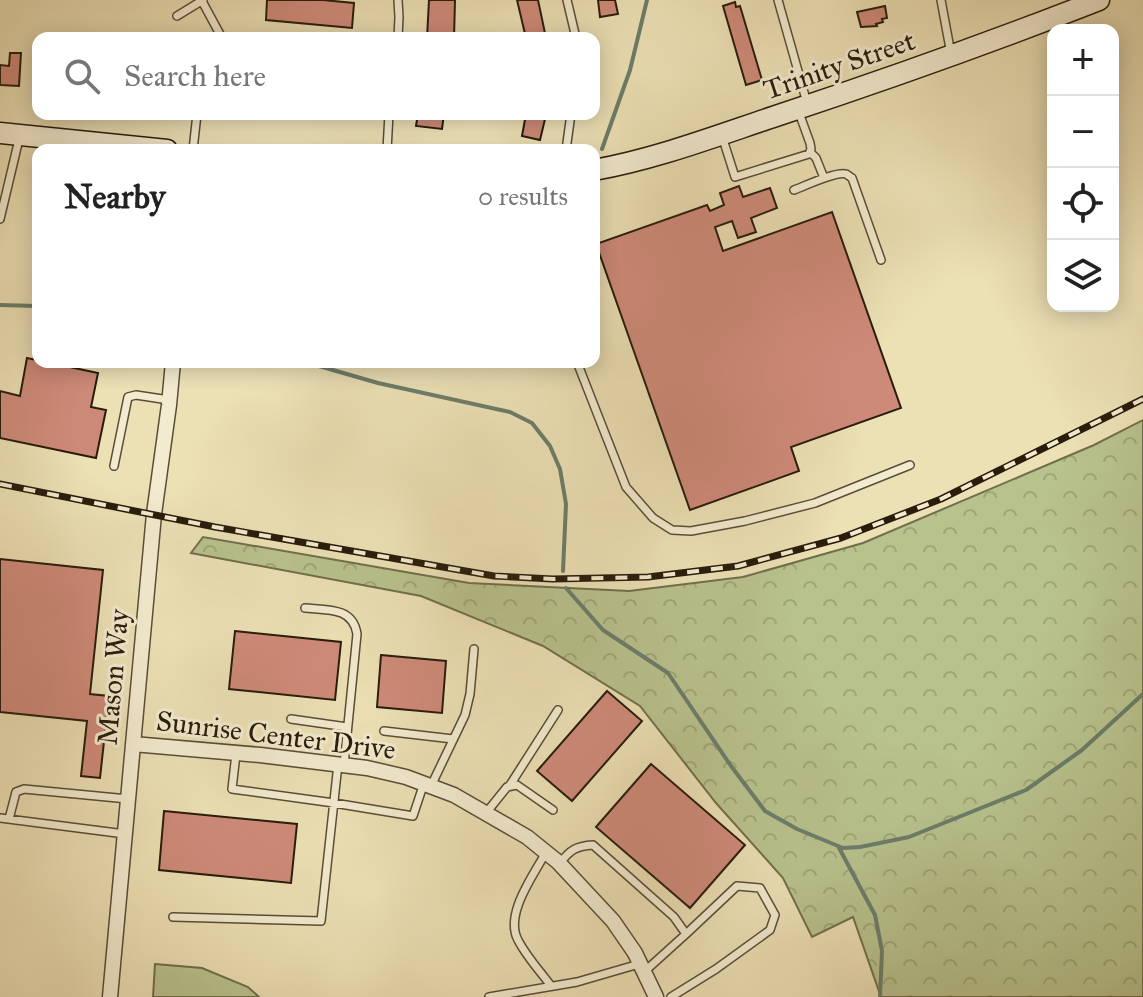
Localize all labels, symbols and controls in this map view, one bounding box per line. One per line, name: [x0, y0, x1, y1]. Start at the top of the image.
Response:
street label: Trinity Street: [759, 23, 919, 107]
map controls: [1047, 24, 1119, 312]
button: +: [1047, 24, 1119, 96]
search box: [32, 32, 600, 120]
icon: search: [60, 54, 104, 98]
text: Search here: [124, 58, 266, 94]
button: −: [1047, 96, 1119, 168]
button: locate: [1047, 168, 1119, 240]
text: Nearby: [64, 176, 166, 217]
text: 0 results: [478, 180, 568, 212]
button: layers: [1047, 240, 1119, 312]
street label: Mason Way: [90, 607, 136, 746]
street label: Sunrise Center Drive: [154, 703, 398, 767]

